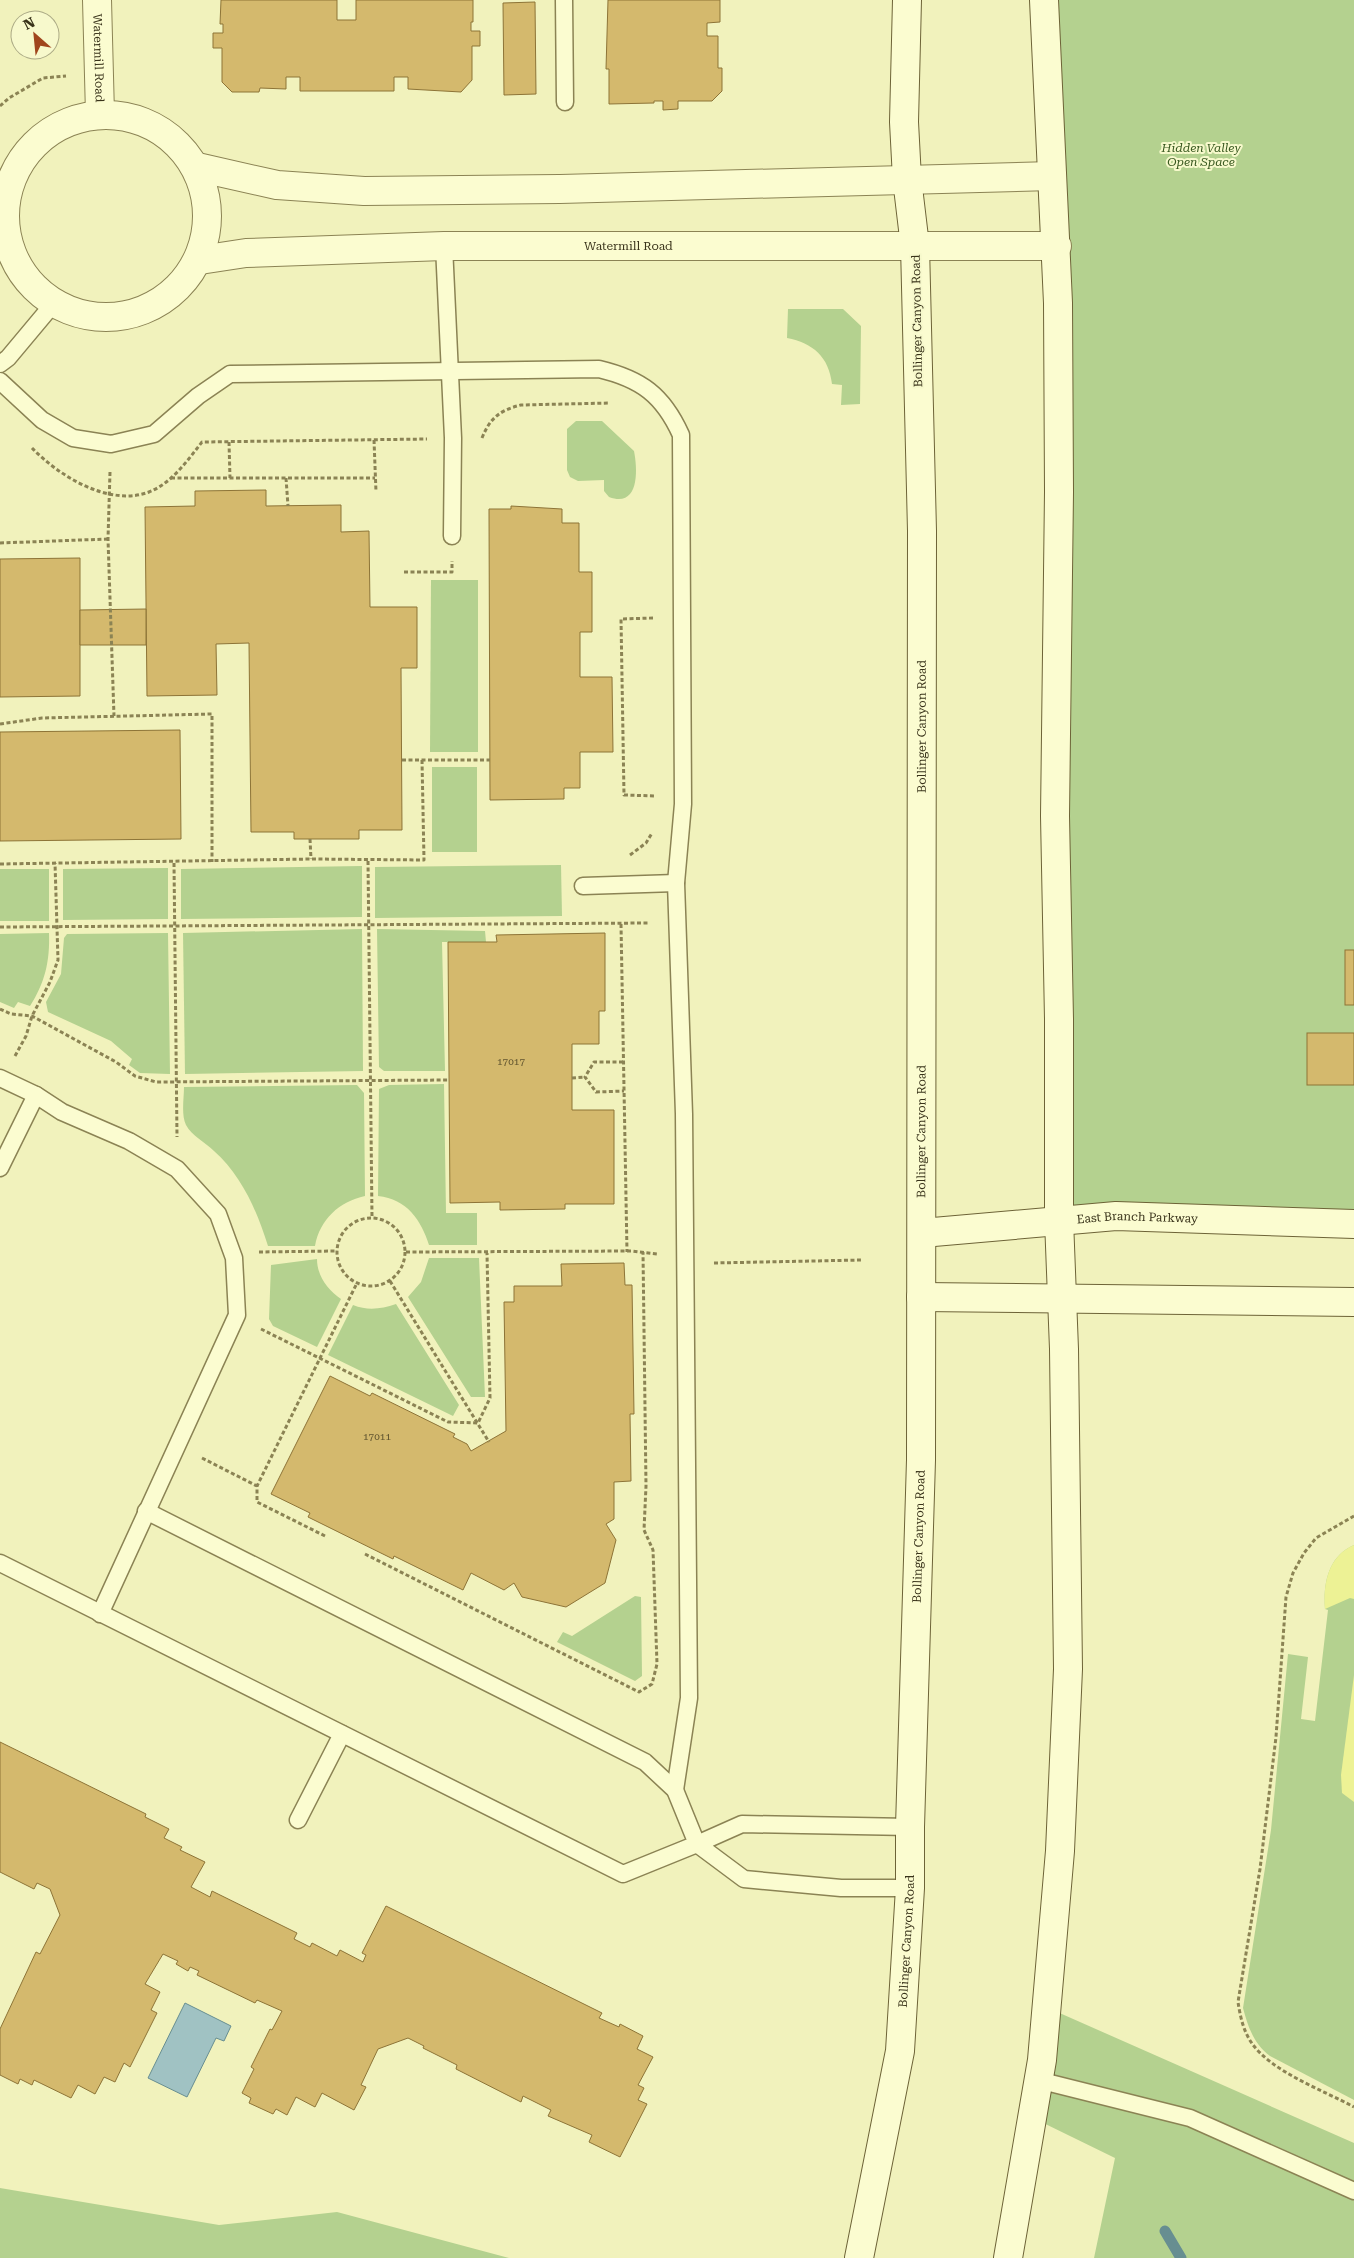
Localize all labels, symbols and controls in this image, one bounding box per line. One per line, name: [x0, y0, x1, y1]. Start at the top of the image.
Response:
north arrow: [10, 10, 60, 60]
street label: Watermill Road: [90, 13, 107, 103]
text: N: [21, 14, 38, 33]
park label: Hidden Valley Open Space: [1160, 141, 1241, 169]
street label: Watermill Road: [584, 239, 673, 253]
street label: Bollinger Canyon Road: [909, 254, 925, 387]
street label: Bollinger Canyon Road: [915, 660, 929, 793]
house number: 17017: [497, 1056, 525, 1067]
street label: Bollinger Canyon Road: [914, 1065, 928, 1198]
street label: East Branch Parkway: [1076, 1209, 1199, 1226]
house number: 17011: [363, 1431, 391, 1442]
street label: Bollinger Canyon Road: [910, 1470, 928, 1603]
street label: Bollinger Canyon Road: [896, 1875, 917, 2008]

